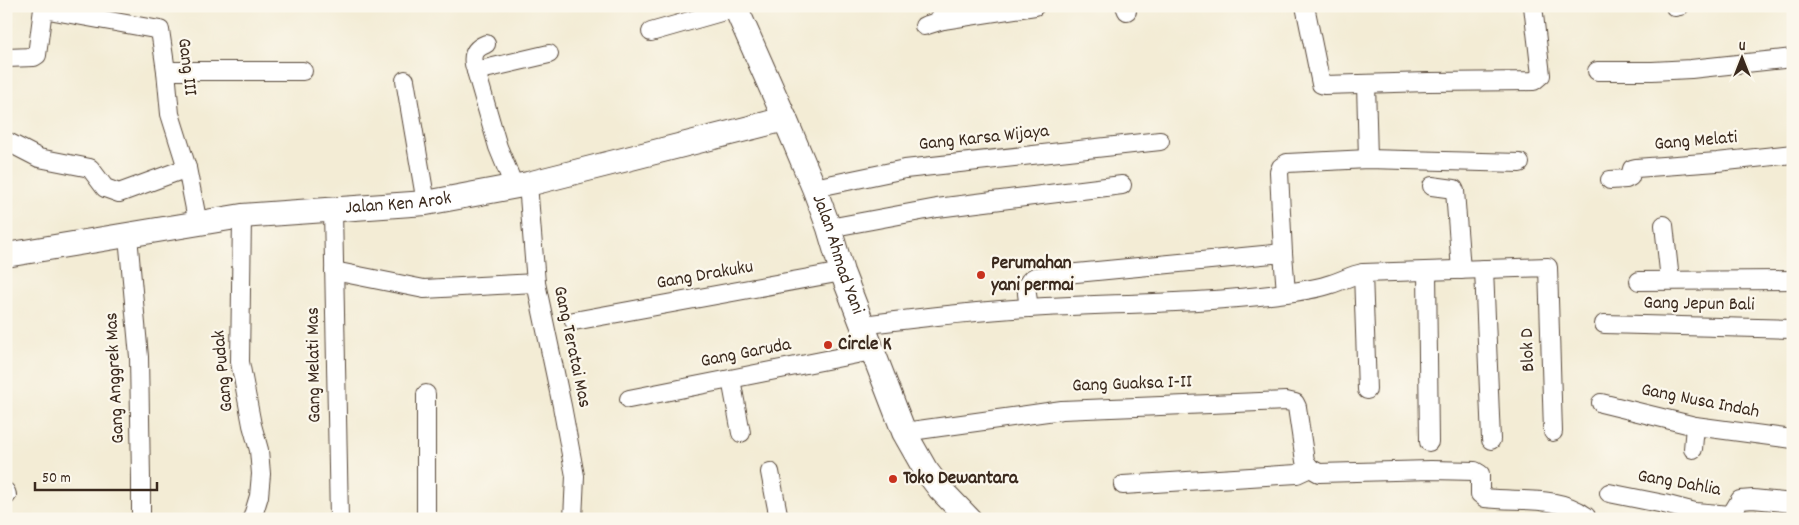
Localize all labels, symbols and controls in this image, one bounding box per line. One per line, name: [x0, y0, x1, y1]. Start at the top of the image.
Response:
north arrow: [1716, 32, 1766, 82]
street label: Gang III: [169, 37, 203, 97]
text: U: [1739, 37, 1746, 57]
street label: Gang Karsa Wijaya: [918, 119, 1052, 159]
street label: Gang Melati: [1653, 125, 1739, 159]
street label: Jalan Ken Arok: [344, 185, 454, 222]
street label: Jalan Ahmad Yani: [804, 191, 871, 319]
place label: Perumahan yani permai: [991, 251, 1074, 300]
street label: Gang Drakuku: [655, 254, 755, 298]
marker: Perumahan yani permai: [975, 269, 987, 281]
street label: Gang Teratai Mas: [545, 284, 597, 410]
street label: Gang Jepun Bali: [1643, 291, 1755, 319]
street label: Gang Melati Mas: [300, 307, 330, 423]
street label: Gang Anggrek Mas: [99, 312, 133, 444]
street label: Blok D: [1515, 327, 1543, 372]
street label: Gang Pudak: [206, 328, 242, 413]
street label: Gang Garuda: [698, 332, 795, 376]
place label: Circle K: [838, 332, 892, 359]
marker: Circle K: [822, 339, 834, 351]
street label: Gang Guaksa I-II: [1072, 369, 1192, 401]
street label: Gang Nusa Indah: [1639, 377, 1761, 427]
scale bar: [35, 460, 158, 492]
street label: Gang Dahlia: [1635, 463, 1724, 505]
place label: Toko Dewantara: [903, 466, 1019, 493]
text: 50 m: [42, 468, 71, 490]
marker: Toko Dewantara: [887, 473, 899, 485]

